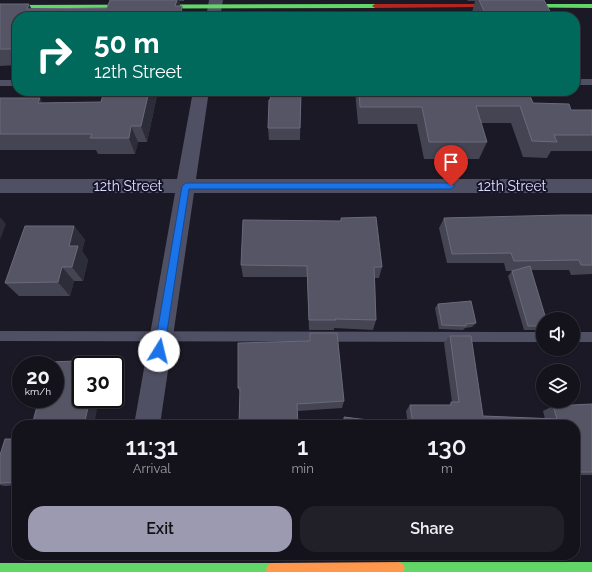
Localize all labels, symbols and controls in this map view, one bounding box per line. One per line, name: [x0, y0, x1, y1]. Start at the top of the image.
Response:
text: 50 m: [94, 27, 160, 60]
icon: right: [28, 28, 80, 80]
text: 12th Street: [94, 61, 182, 82]
pin: [434, 145, 468, 186]
icon: arrive: [440, 151, 462, 173]
street label: 12th Street: [94, 178, 163, 194]
street label: 12th Street: [478, 178, 547, 194]
map controls: [536, 312, 580, 408]
button: sound: [536, 312, 580, 356]
position arrow: [138, 330, 180, 372]
speed limit sign: 30: [72, 356, 124, 408]
button: layers: [536, 364, 580, 408]
text: 20: [26, 365, 50, 389]
text: km/h: [25, 386, 51, 397]
text: 11:31: [125, 432, 178, 461]
text: 1: [297, 432, 308, 461]
text: 130: [427, 432, 467, 461]
text: Arrival: [133, 461, 171, 476]
text: min: [291, 461, 314, 476]
text: m: [441, 461, 453, 476]
button: Exit: [28, 506, 292, 552]
button: Share: [300, 506, 564, 552]

